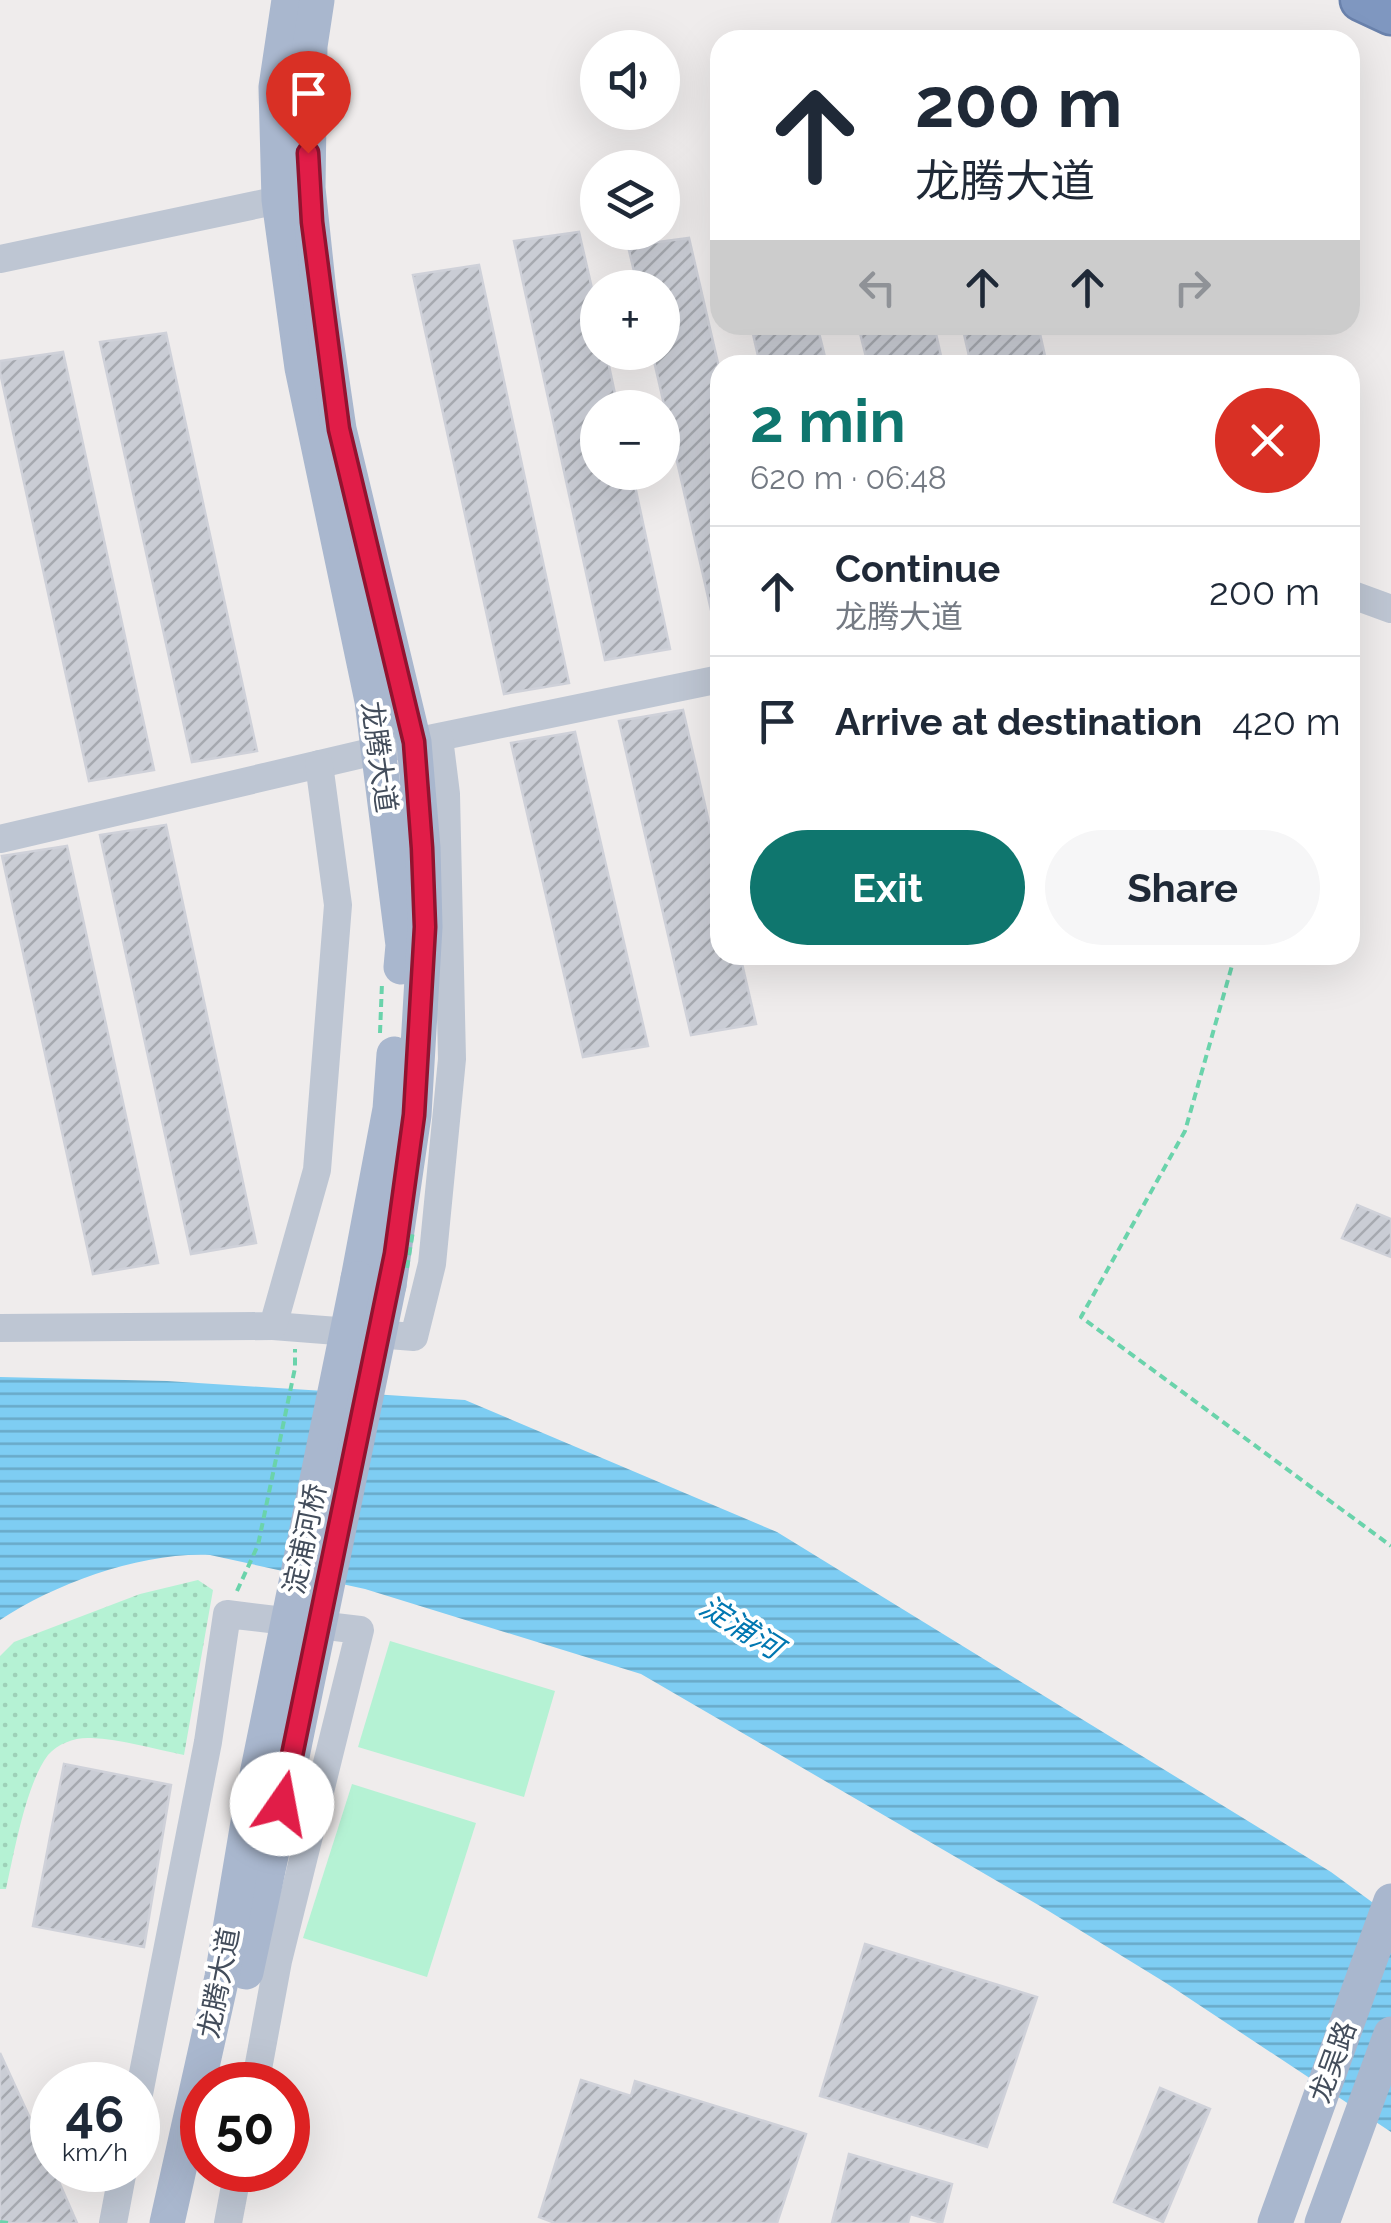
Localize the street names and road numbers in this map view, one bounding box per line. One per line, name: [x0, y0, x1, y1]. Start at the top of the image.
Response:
street label: 龙腾大道: [355, 699, 403, 815]
street label: 淀浦河桥: [277, 1481, 333, 1597]
street label: 龙腾大道: [192, 1925, 246, 2041]
street label: 龙吴路: [1303, 2017, 1363, 2107]

